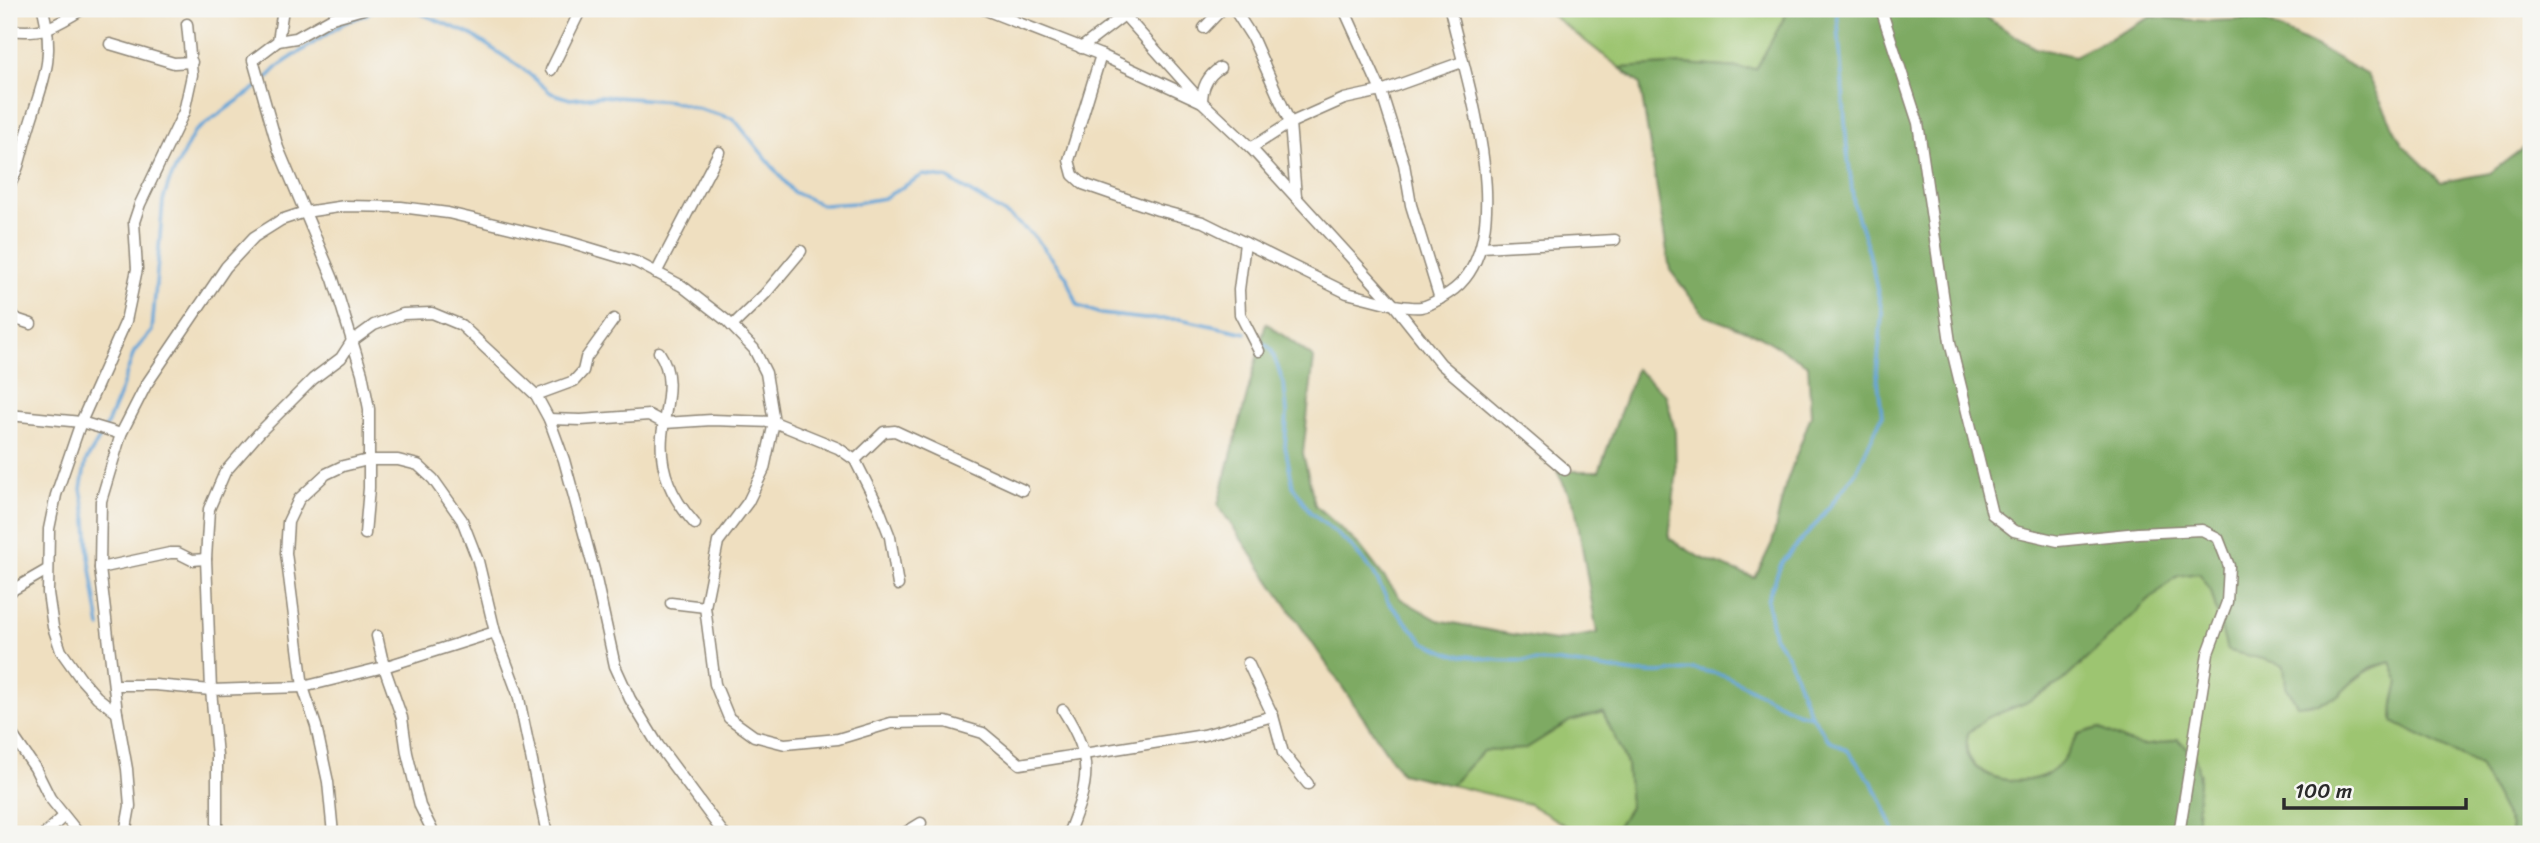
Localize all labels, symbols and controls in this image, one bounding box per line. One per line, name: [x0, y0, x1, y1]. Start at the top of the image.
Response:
scale bar: [2284, 766, 2466, 810]
text: 100 m: [2295, 772, 2352, 810]

